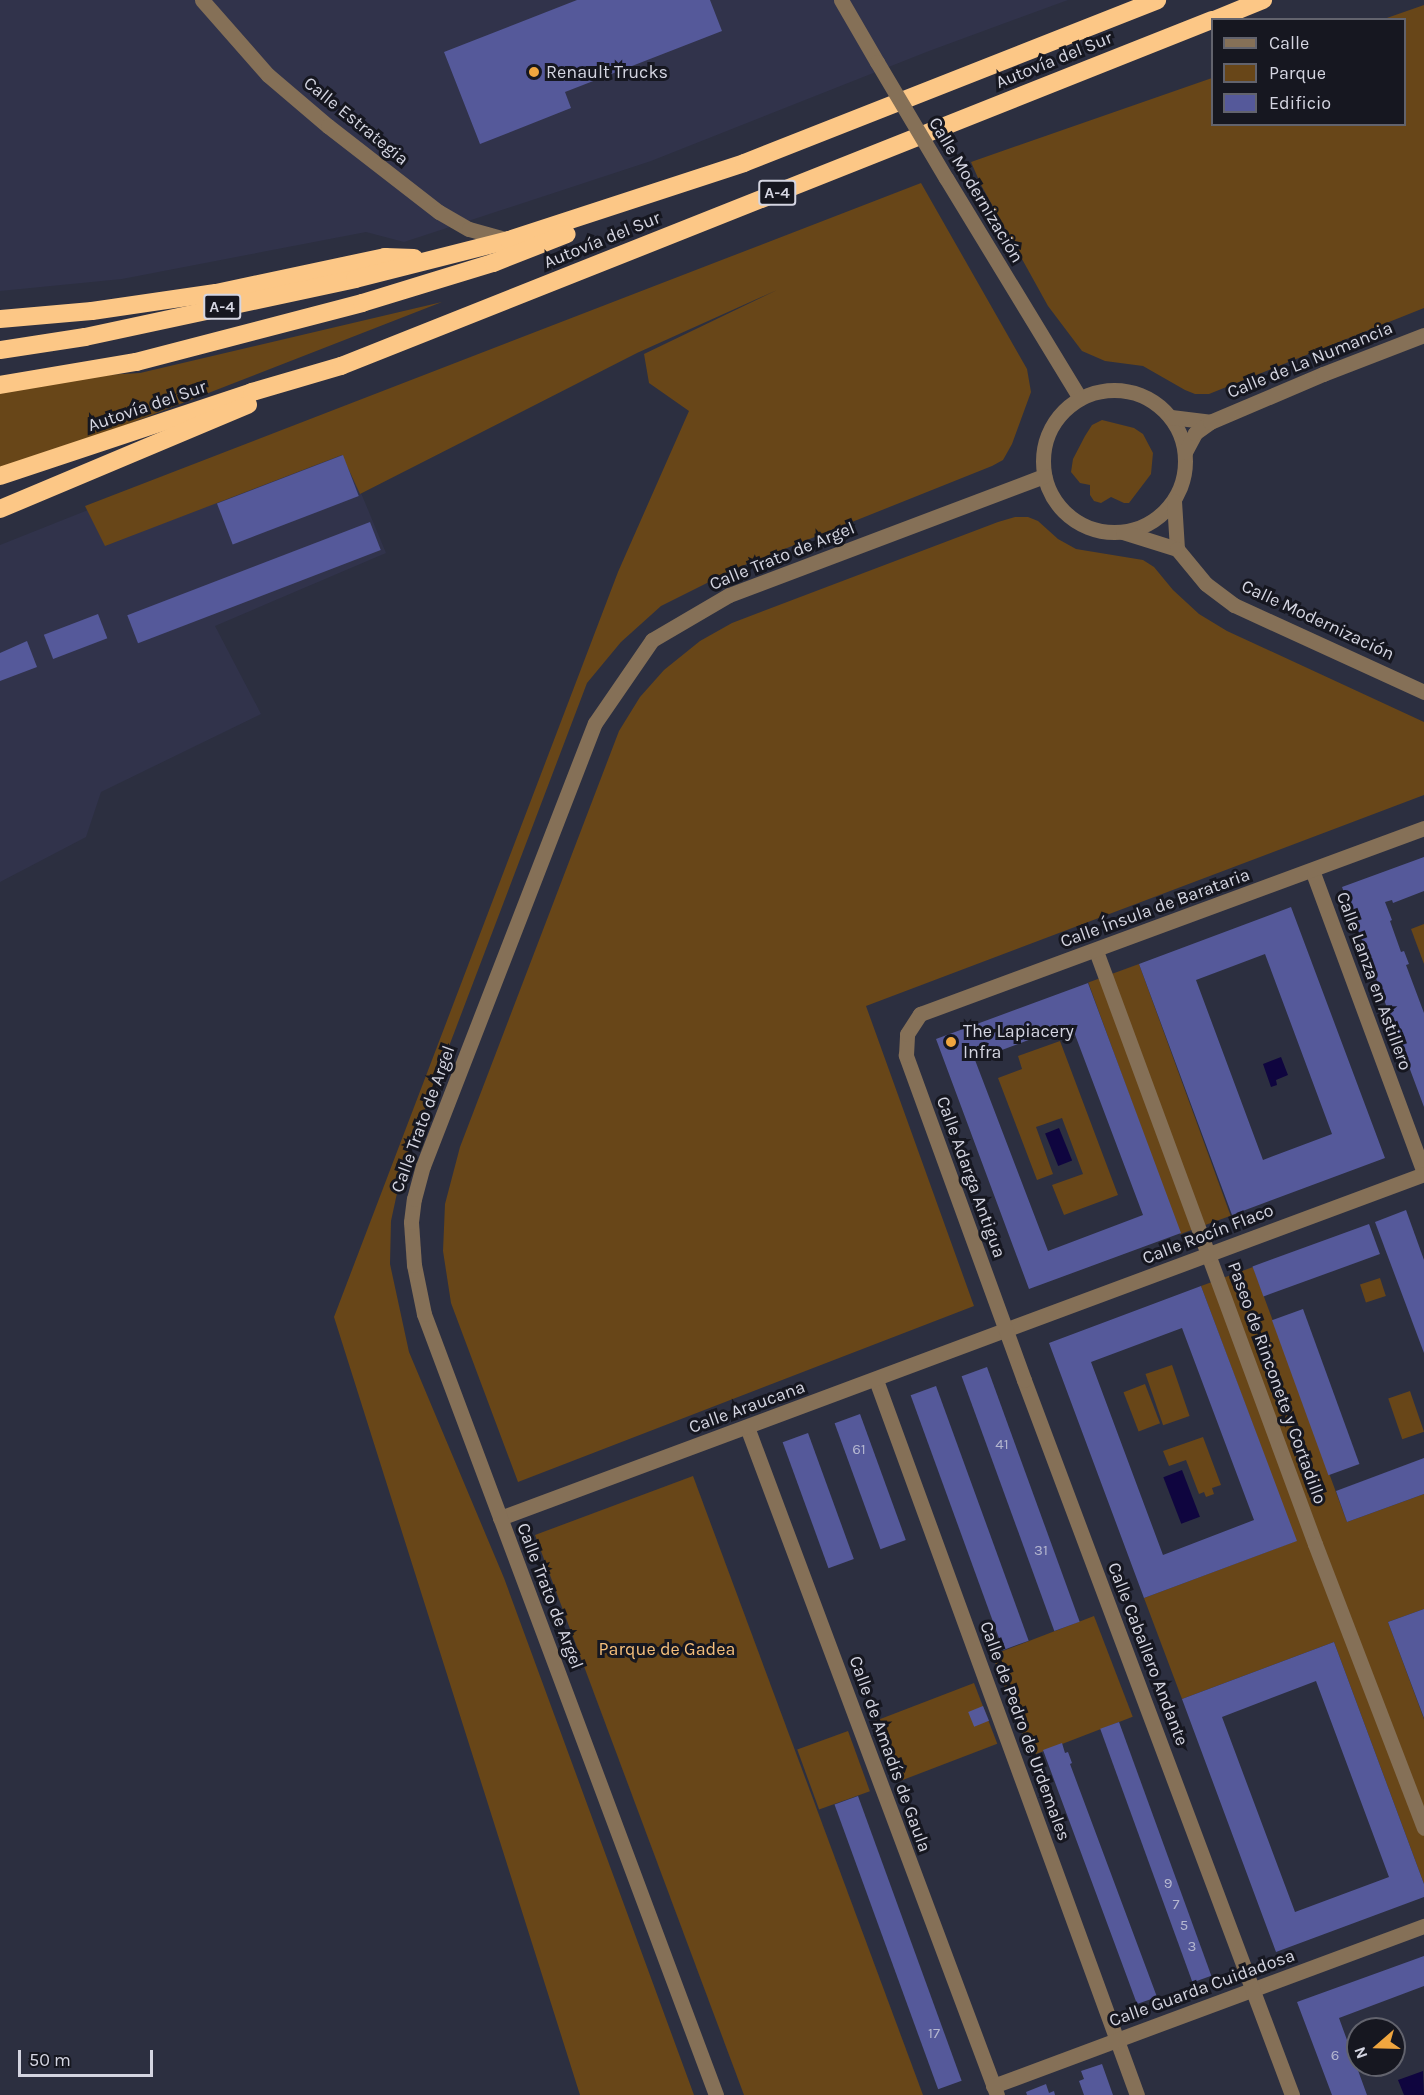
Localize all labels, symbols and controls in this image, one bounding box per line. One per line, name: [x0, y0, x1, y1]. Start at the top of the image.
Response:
legend: [1211, 18, 1406, 126]
street label: Autovía del Sur: [992, 27, 1116, 93]
text: Calle: [1269, 32, 1309, 54]
place label: Renault Trucks: [546, 61, 668, 83]
text: Parque: [1269, 62, 1326, 84]
marker: Renault Trucks: [527, 65, 541, 79]
street label: Calle Estrategia: [299, 72, 413, 170]
text: Edificio: [1269, 92, 1331, 114]
street label: Calle Modernización: [924, 113, 1028, 267]
road number: A-4: [758, 180, 796, 206]
street label: Autovía del Sur: [540, 207, 664, 273]
road number: A-4: [202, 294, 242, 320]
street label: Calle de La Numancia: [1224, 317, 1396, 403]
street label: Autovía del Sur: [85, 376, 209, 436]
street label: Calle Trato de Argel: [706, 517, 858, 595]
street label: Calle Modernización: [1238, 575, 1398, 665]
street label: Calle Ínsula de Barataria: [1057, 864, 1253, 952]
street label: Calle Lanza en Astillero: [1332, 889, 1416, 1073]
place label: The Lapiacery Infra: [963, 1021, 1074, 1064]
marker: The Lapiacery Infra: [944, 1035, 958, 1049]
street label: Calle Trato de Argel: [386, 1043, 460, 1195]
street label: Calle Adarga Antigua: [932, 1093, 1010, 1261]
street label: Calle Rocín Flaco: [1139, 1199, 1277, 1269]
street label: Paseo de Rinconete y Cortadillo: [1223, 1259, 1331, 1507]
street label: Calle Araucana: [686, 1376, 808, 1438]
house number: 41: [995, 1436, 1009, 1454]
house number: 61: [852, 1441, 866, 1459]
street label: Calle Trato de Argel: [512, 1520, 588, 1672]
house number: 31: [1034, 1542, 1048, 1560]
street label: Calle Caballero Andante: [1103, 1559, 1193, 1749]
street label: Calle de Pedro de Urdemales: [975, 1618, 1075, 1844]
park label: Parque de Gadea: [599, 1638, 735, 1660]
street label: Calle de Amadís de Gaula: [844, 1653, 936, 1855]
house number: 9: [1164, 1875, 1172, 1893]
house number: 7: [1172, 1896, 1180, 1914]
house number: 5: [1180, 1917, 1188, 1935]
house number: 3: [1188, 1938, 1196, 1956]
street label: Calle Guarda Cuidadosa: [1106, 1944, 1298, 2032]
north arrow: [1346, 2017, 1406, 2077]
house number: 17: [928, 2025, 940, 2043]
scale bar: [21, 2038, 156, 2076]
text: N: [1350, 2044, 1371, 2061]
house number: 6: [1331, 2047, 1339, 2065]
text: 50 m: [29, 2049, 71, 2071]

